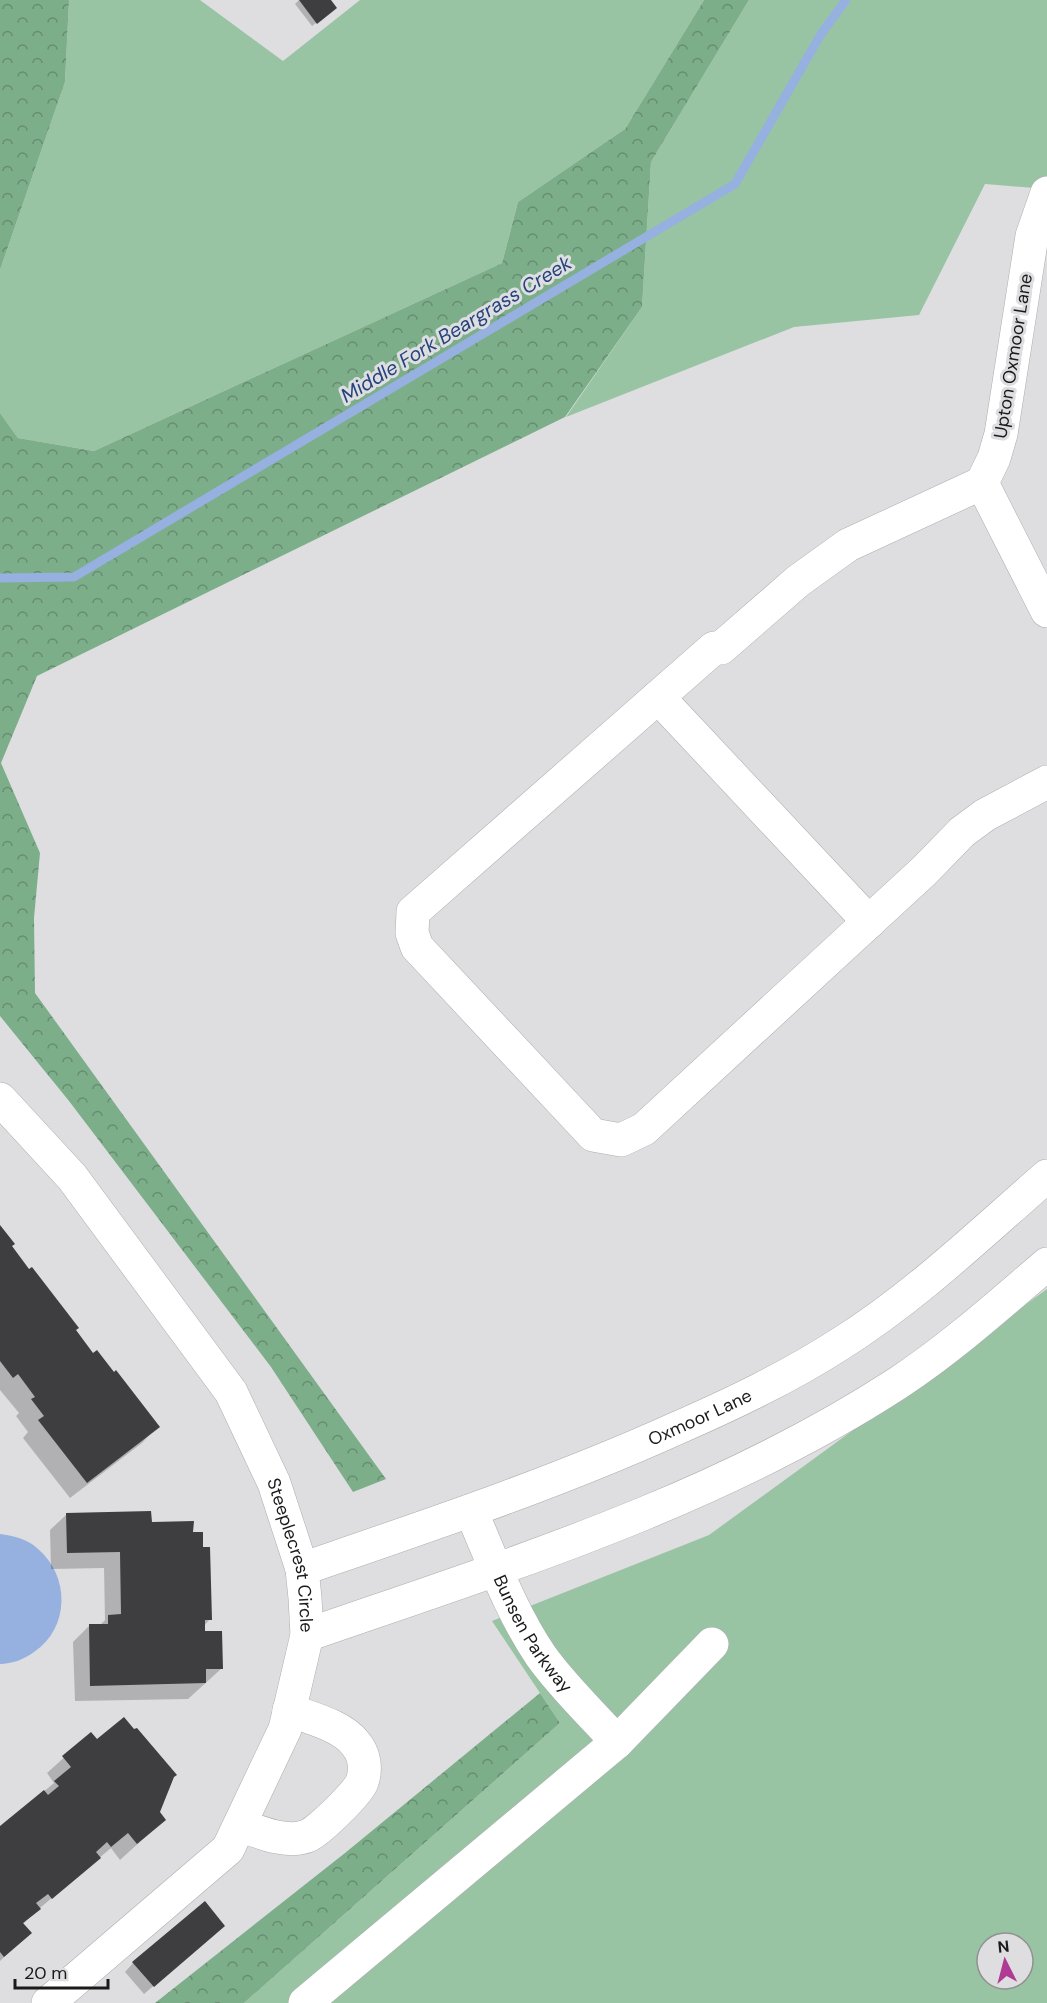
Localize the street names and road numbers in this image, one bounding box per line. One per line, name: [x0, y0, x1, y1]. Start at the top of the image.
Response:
street label: Upton Oxmoor Lane: [988, 272, 1038, 440]
street label: Oxmoor Lane: [644, 1383, 756, 1451]
street label: Steeplecrest Circle: [261, 1475, 319, 1633]
street label: Bunsen Parkway: [488, 1571, 578, 1698]

